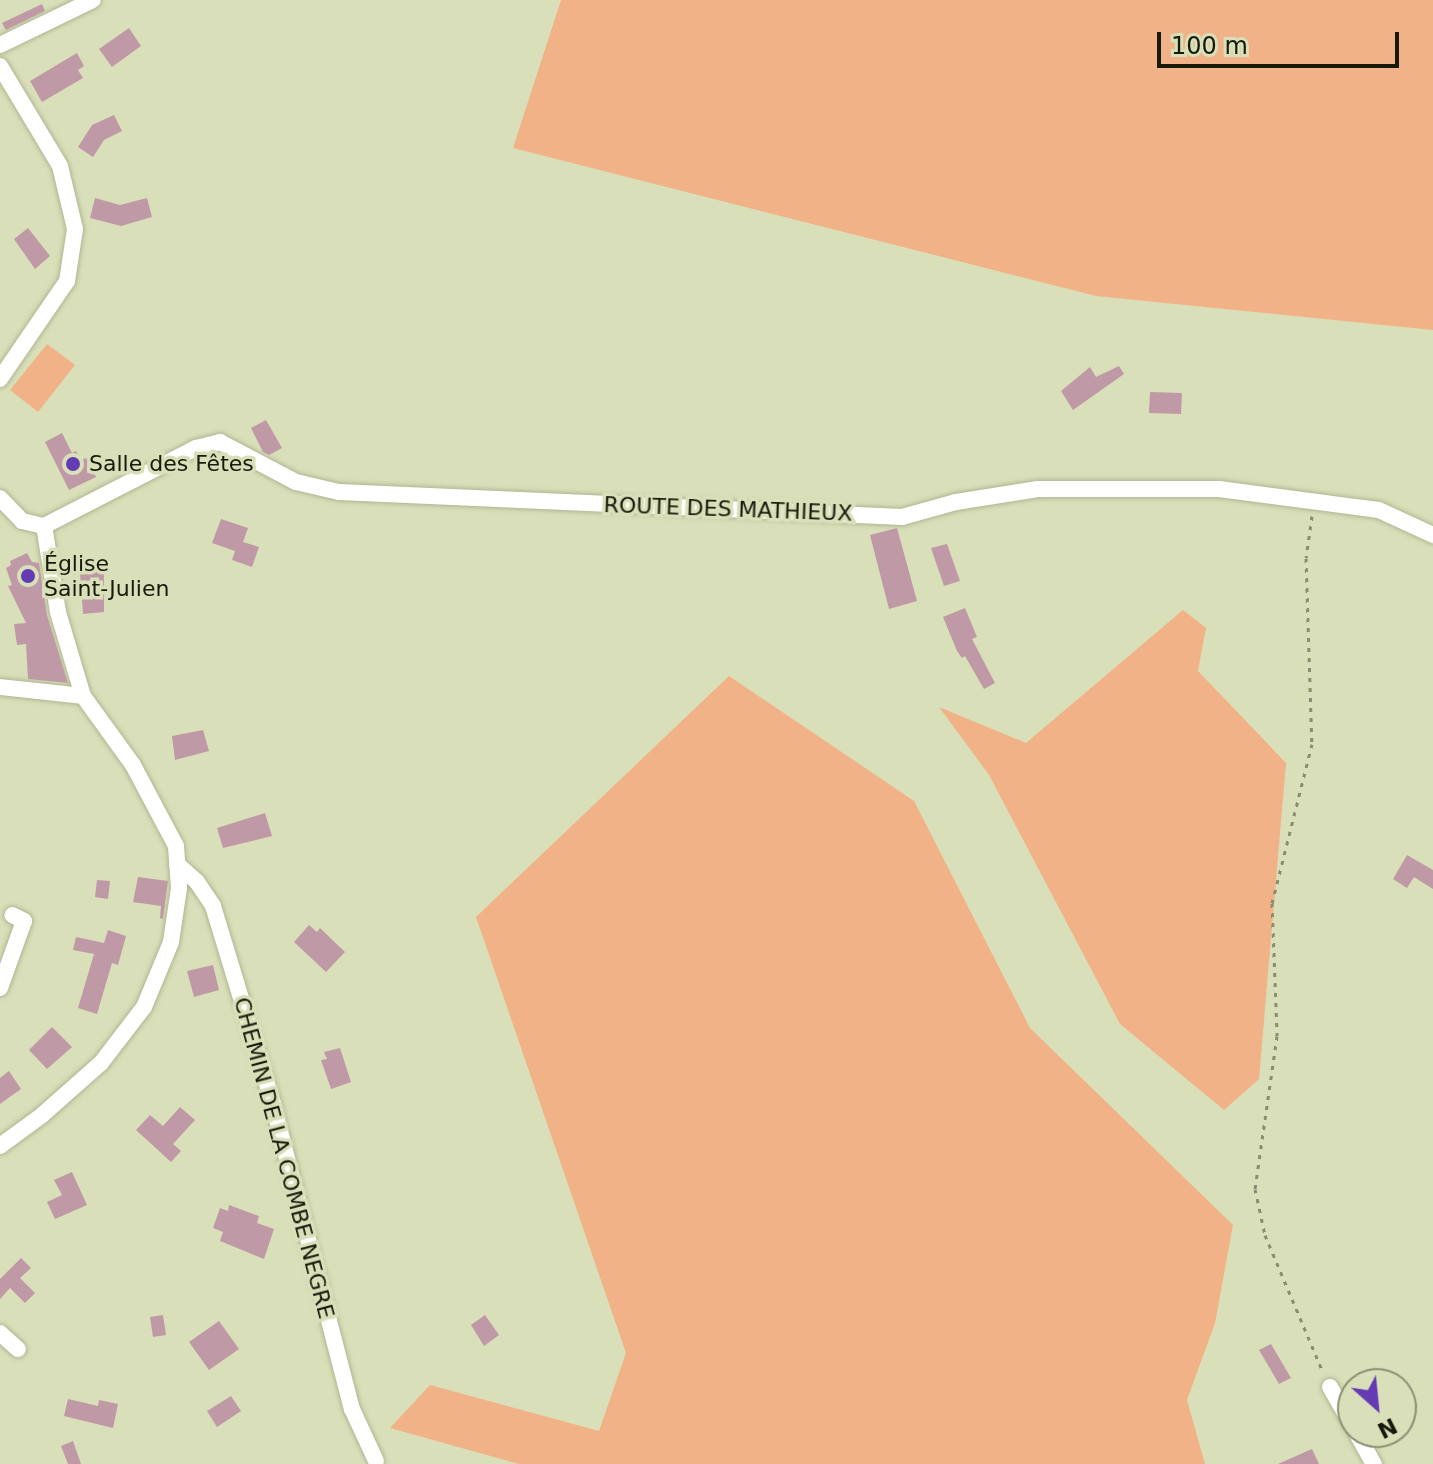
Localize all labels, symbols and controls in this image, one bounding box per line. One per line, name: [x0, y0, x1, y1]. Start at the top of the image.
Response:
scale bar: [1161, 16, 1403, 66]
text: 100 m: [1171, 32, 1248, 60]
place label: Salle des Fêtes: [89, 451, 254, 477]
marker: Salle des Fêtes: [64, 455, 82, 473]
street label: ROUTE DES MATHIEUX: [603, 491, 853, 527]
place label: Église Saint-Julien: [44, 550, 169, 602]
marker: Église Saint-Julien: [19, 567, 37, 585]
street label: CHEMIN DE LA COMBE NEGRE: [228, 994, 340, 1322]
north arrow: [1337, 1368, 1417, 1448]
text: N: [1373, 1413, 1401, 1443]

